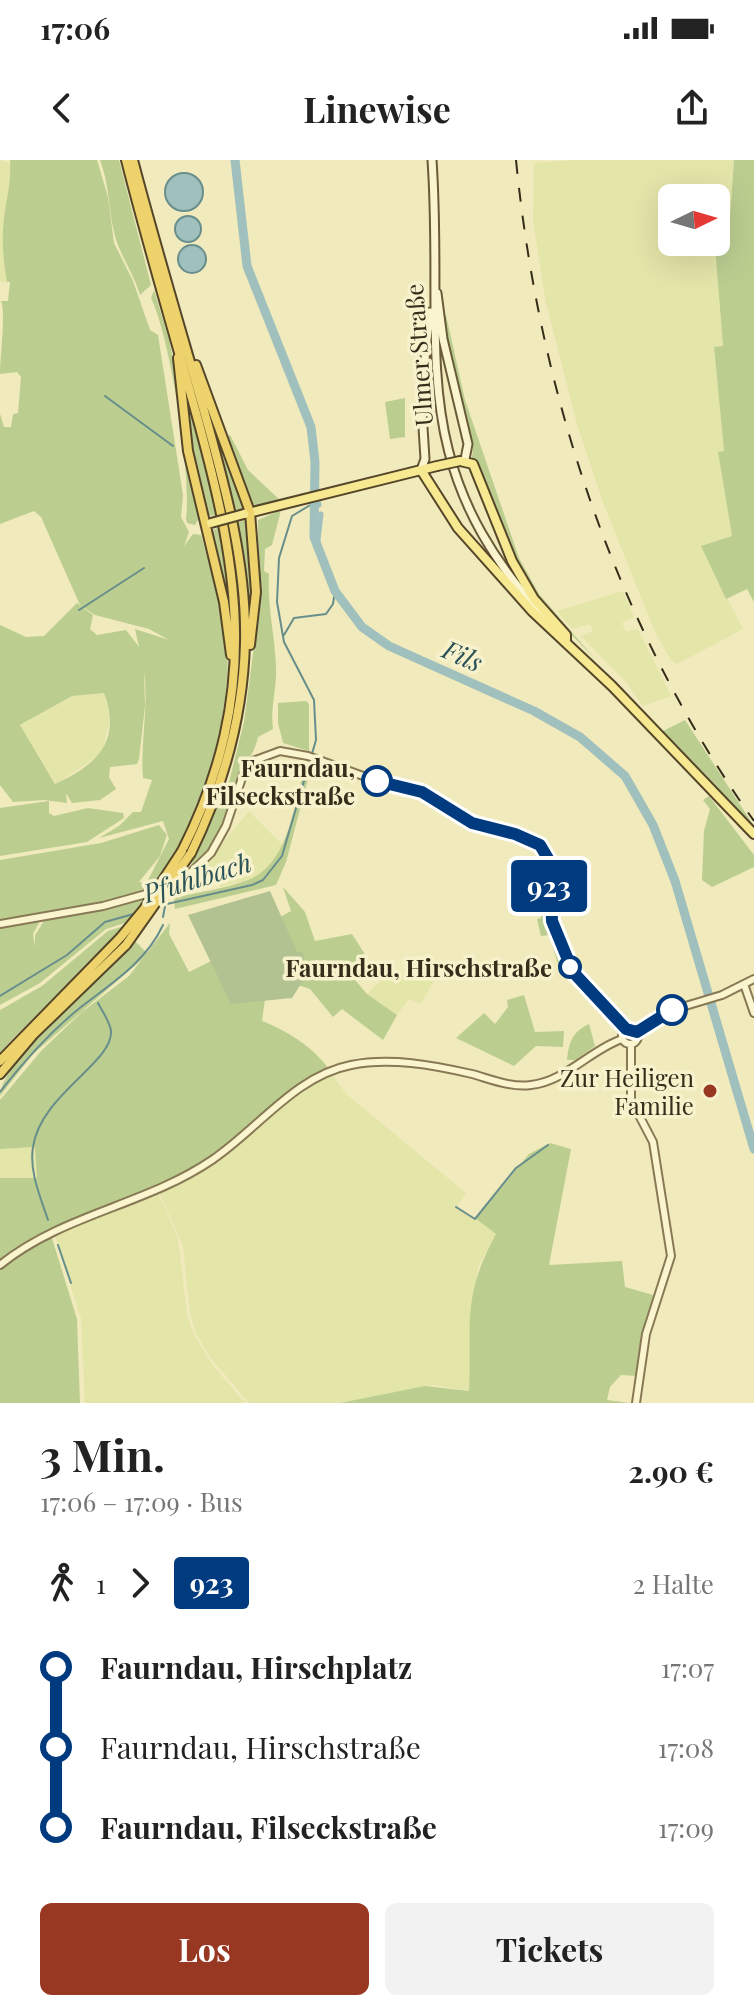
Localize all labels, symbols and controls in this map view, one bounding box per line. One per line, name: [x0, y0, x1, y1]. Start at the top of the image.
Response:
text: 17:06: [40, 8, 110, 48]
text: Linewise: [303, 84, 451, 132]
icon: back: [40, 86, 84, 130]
icon: share: [670, 86, 714, 130]
north arrow: [658, 184, 730, 256]
map controls: [658, 184, 730, 256]
street label: Ulmer Straße: [397, 283, 439, 427]
water label: Fils: [437, 630, 489, 679]
place label: Faurndau, Filseckstraße: [206, 751, 355, 811]
marker: Faurndau, Filseckstraße: [362, 766, 392, 796]
water label: Pfuhlbach: [138, 844, 255, 910]
line badge: 923: [503, 860, 595, 912]
text: 923: [527, 867, 571, 904]
place label: Faurndau, Hirschstraße: [285, 951, 552, 983]
marker: Faurndau, Hirschstraße: [559, 956, 581, 978]
unlabelled marker: [657, 995, 687, 1025]
place label: Zur Heiligen Familie: [560, 1061, 694, 1121]
marker: Zur Heiligen Familie: [701, 1082, 719, 1100]
text: 3 Min.: [40, 1424, 165, 1483]
text: 2.90 €: [628, 1451, 714, 1491]
text: 17:06 – 17:09 · Bus: [40, 1484, 243, 1519]
icon: walk: [40, 1561, 84, 1605]
icon: forward: [118, 1561, 162, 1605]
text: 923: [190, 1564, 233, 1601]
text: 1: [96, 1566, 106, 1601]
text: 2 Halte: [633, 1566, 714, 1601]
text: Faurndau, Hirschplatz: [100, 1647, 412, 1687]
text: 17:07: [661, 1650, 714, 1685]
text: Faurndau, Hirschstraße: [100, 1727, 421, 1767]
text: 17:08: [658, 1730, 714, 1765]
text: Faurndau, Filseckstraße: [100, 1807, 437, 1847]
text: 17:09: [658, 1810, 714, 1845]
button: Los: [40, 1903, 369, 1995]
button: Tickets: [385, 1903, 714, 1995]

